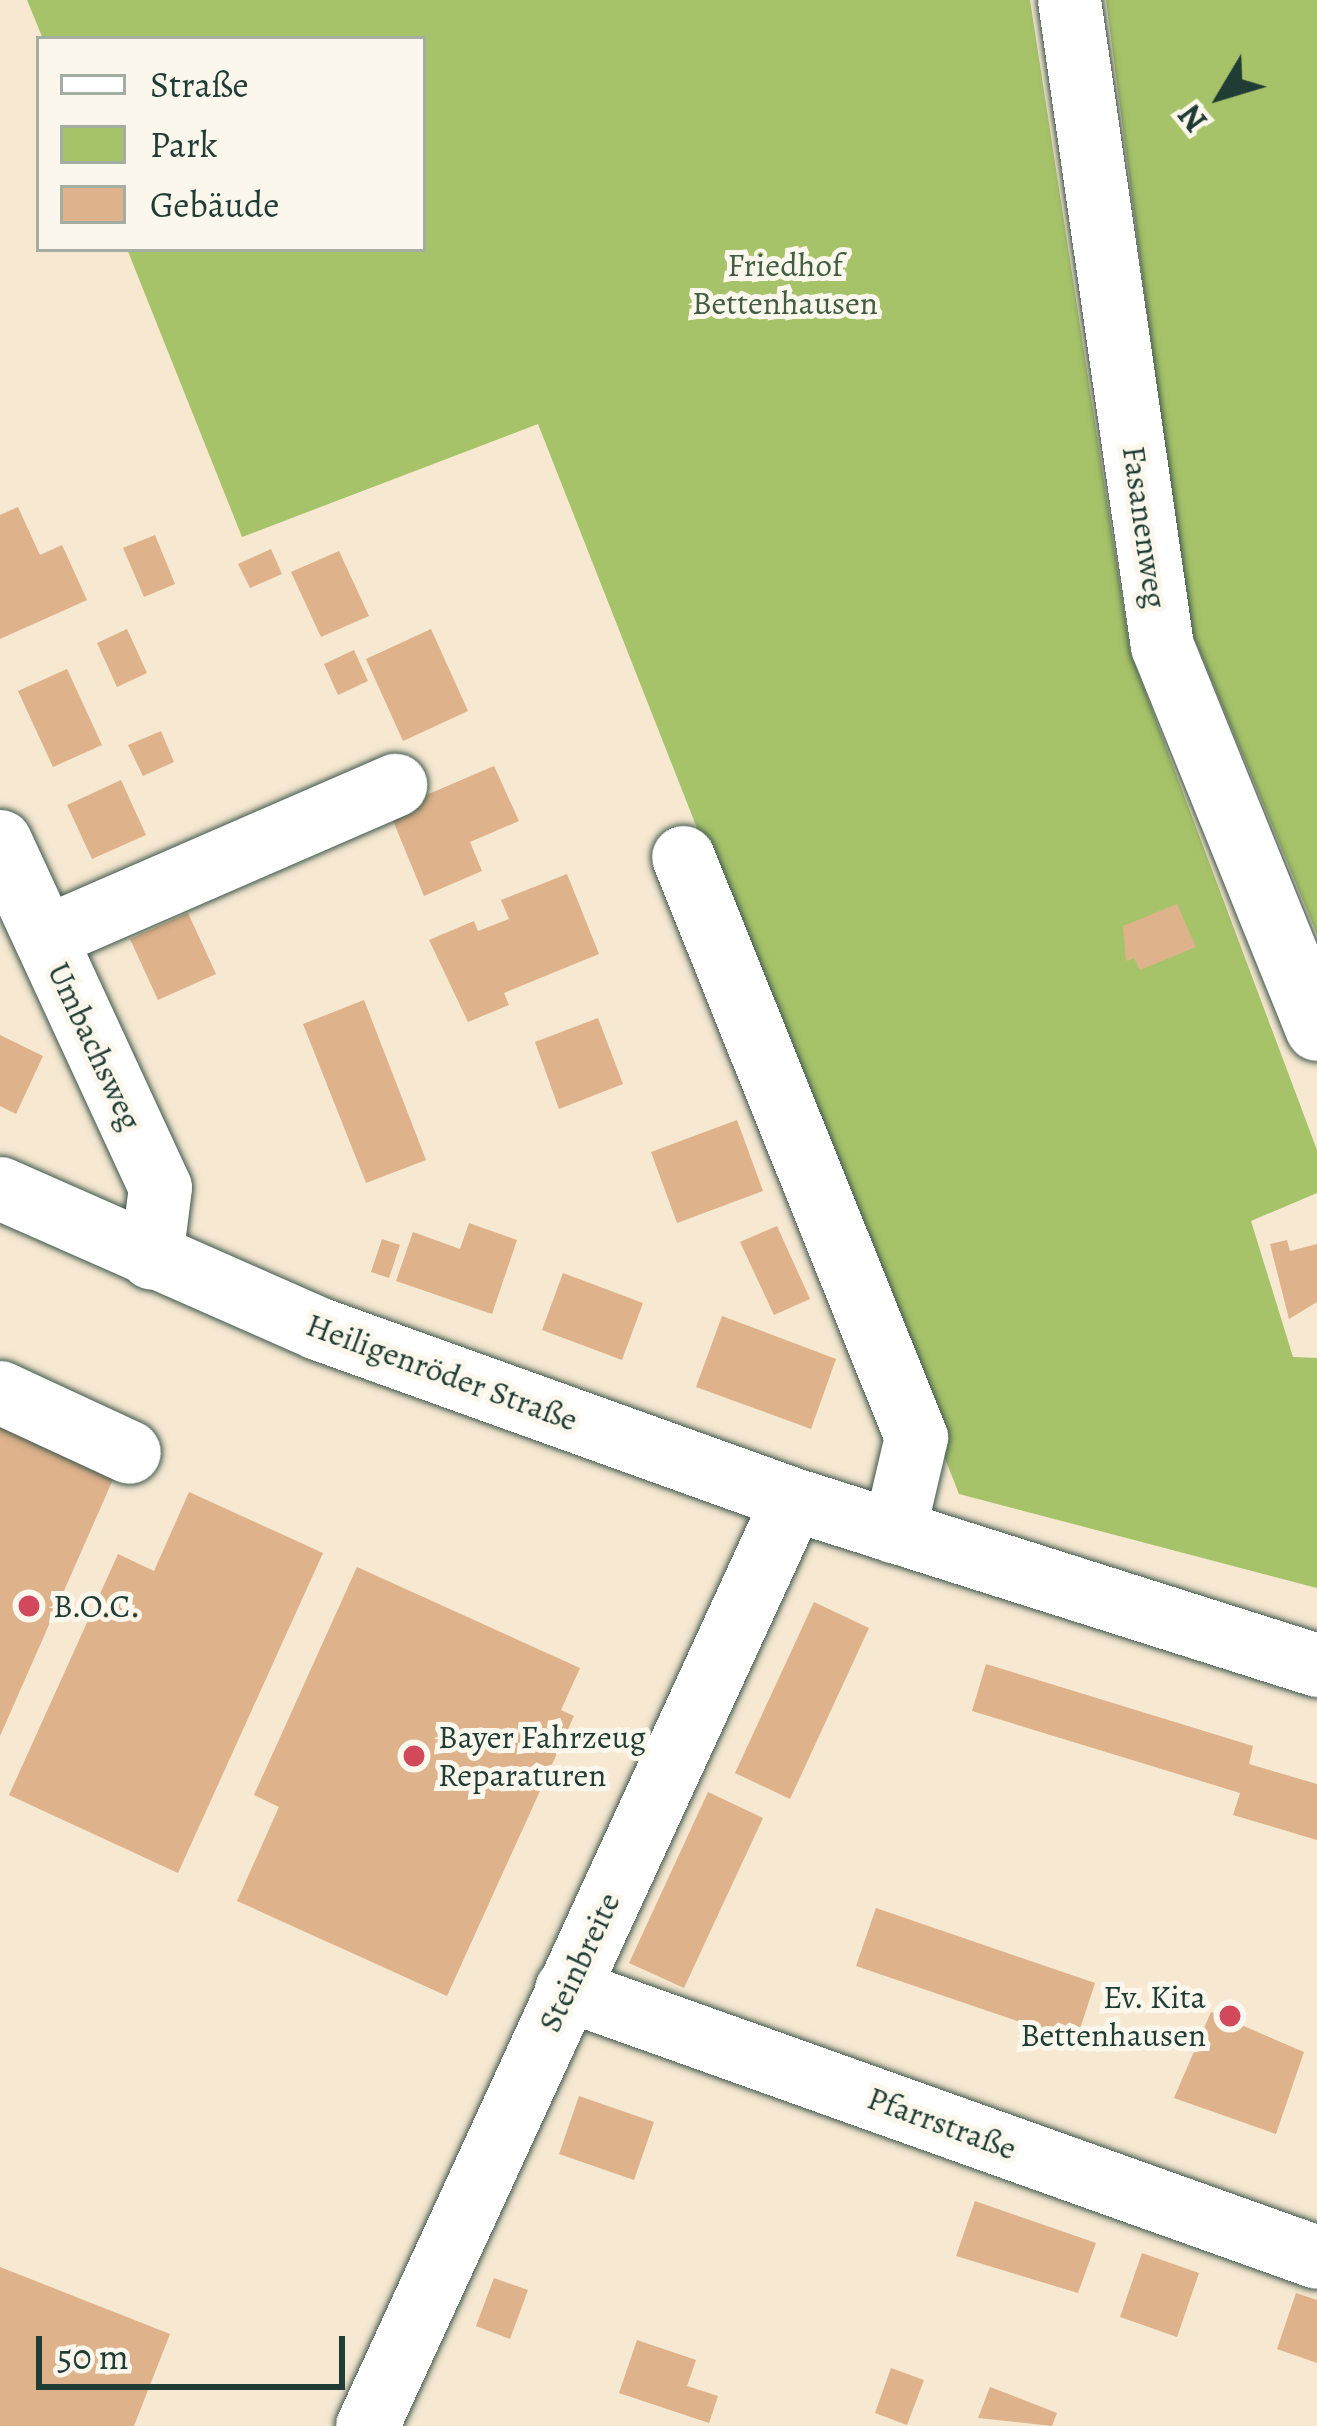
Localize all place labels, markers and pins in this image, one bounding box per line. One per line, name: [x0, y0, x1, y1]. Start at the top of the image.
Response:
place label: B.O.C.: [53, 1586, 140, 1626]
marker: B.O.C.: [16, 1593, 42, 1619]
place label: Bayer Fahrzeug Reparaturen: [438, 1717, 646, 1795]
marker: Bayer Fahrzeug Reparaturen: [401, 1743, 427, 1769]
place label: Ev. Kita Bettenhausen: [1020, 1977, 1206, 2055]
marker: Ev. Kita Bettenhausen: [1217, 2003, 1243, 2029]

